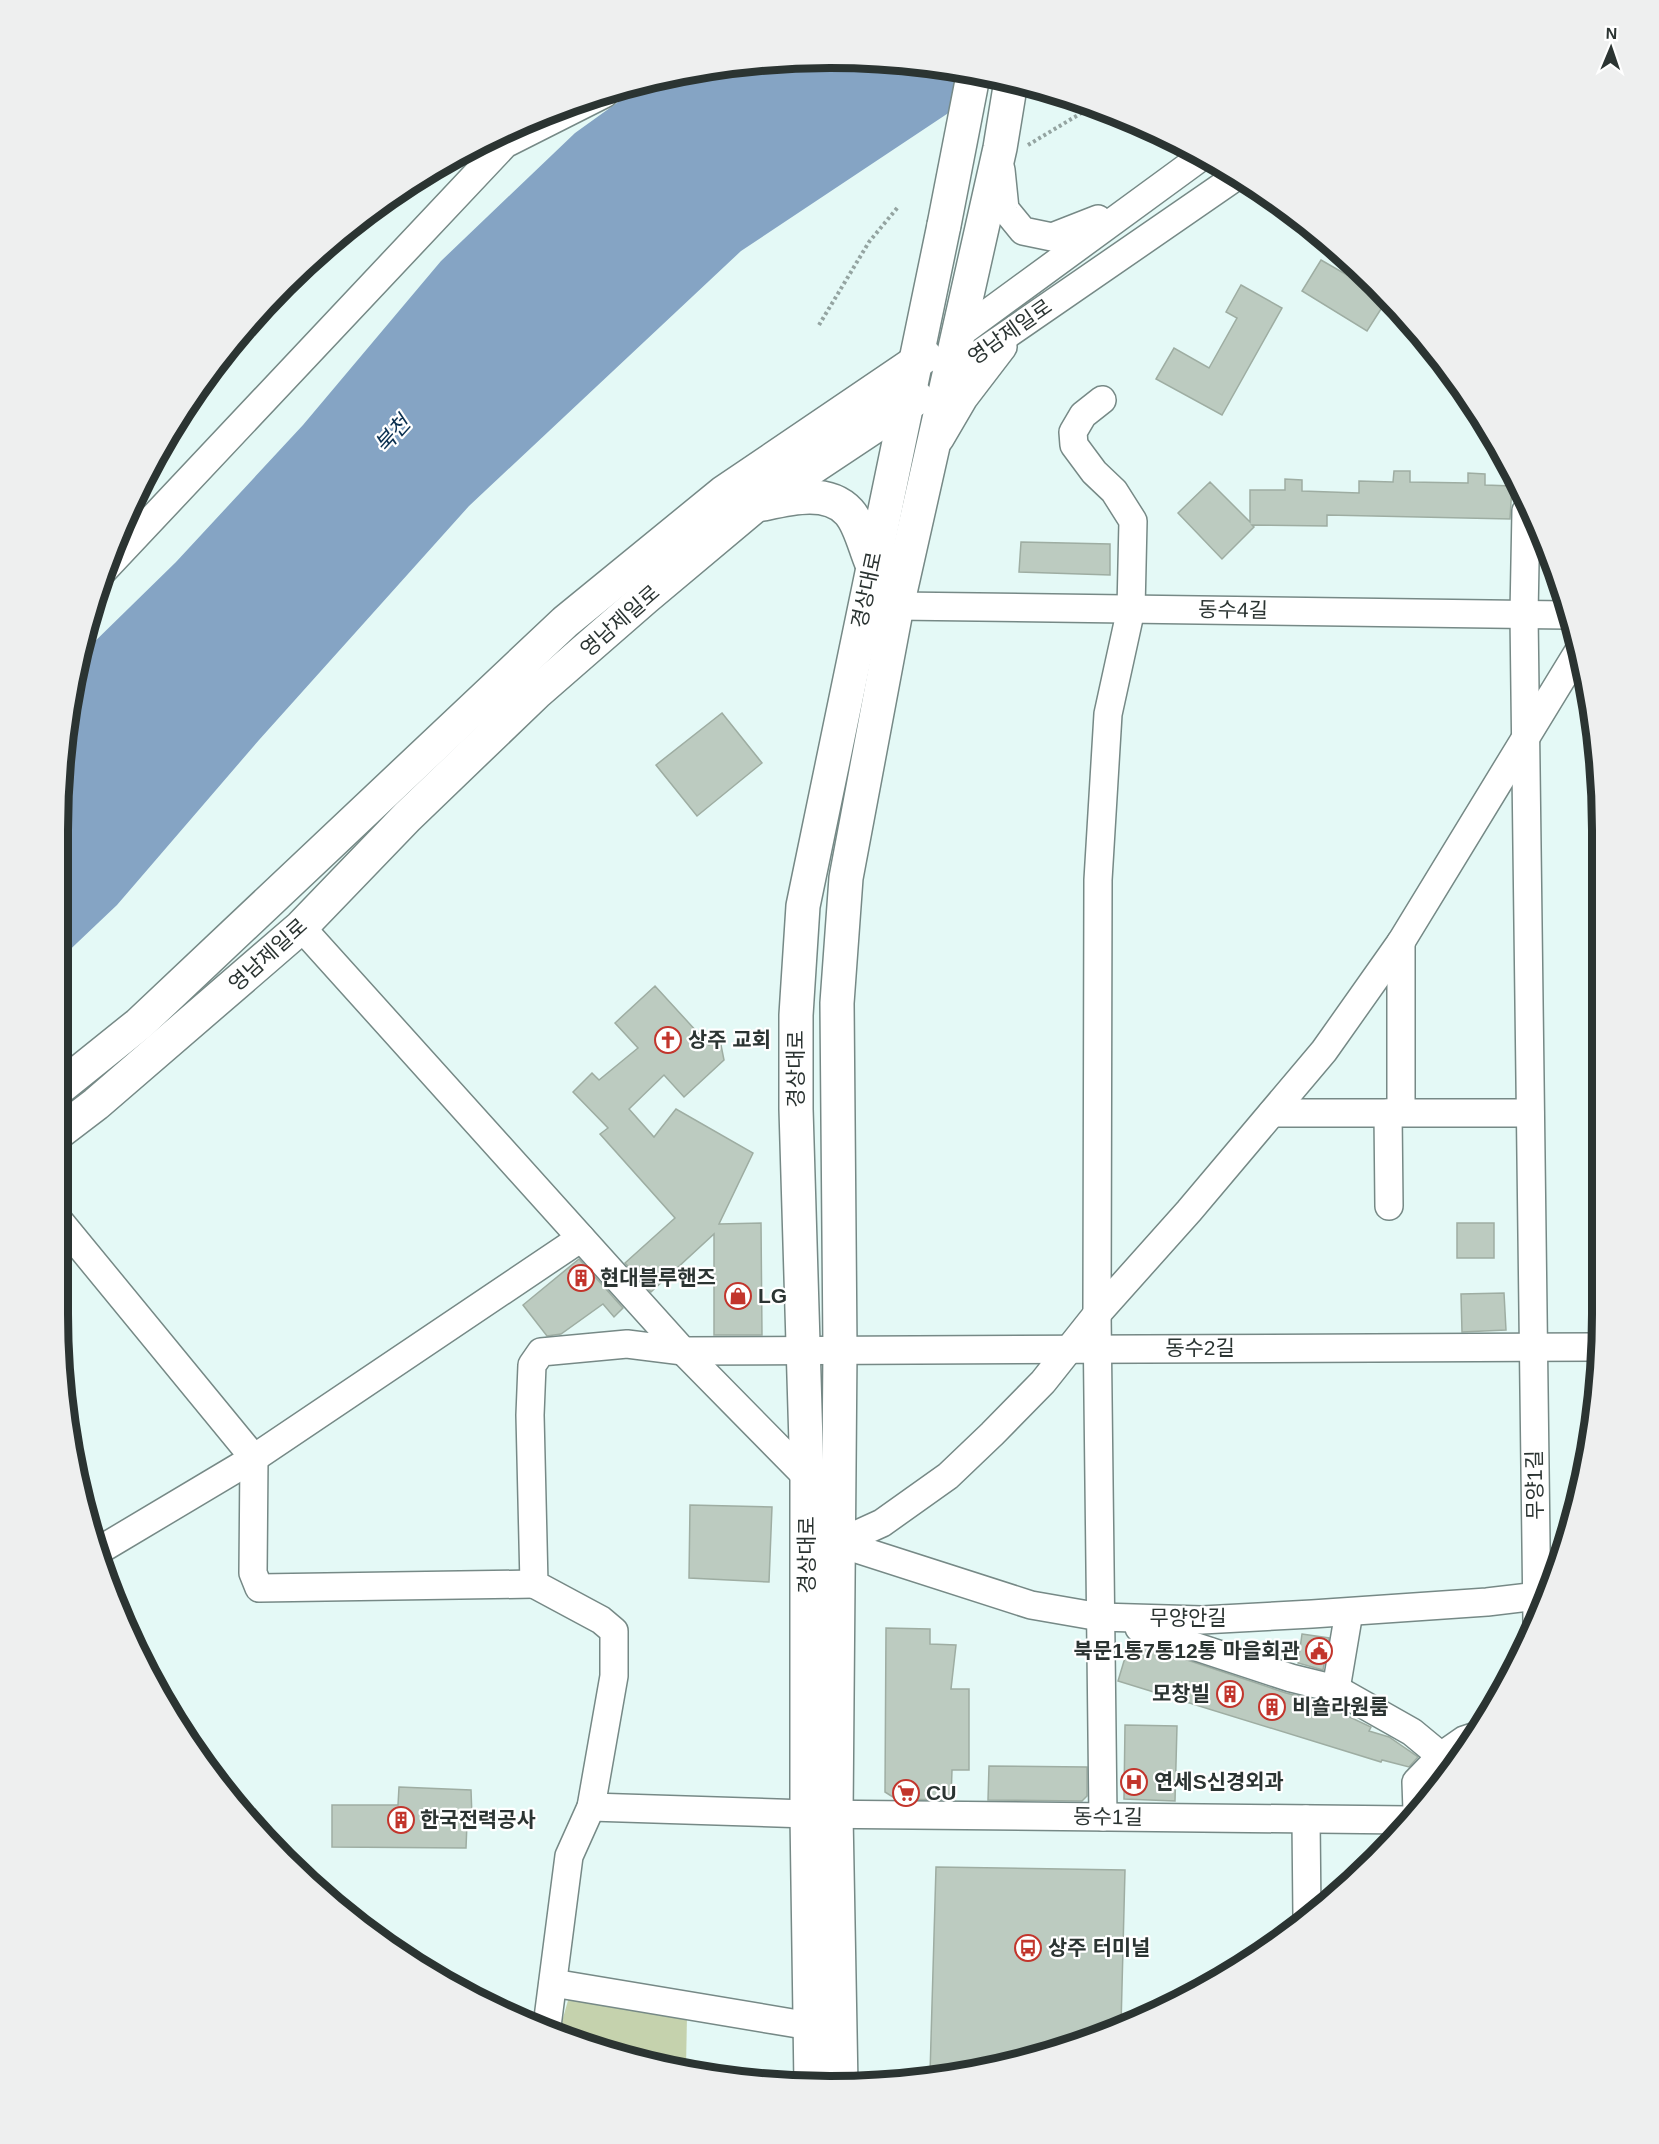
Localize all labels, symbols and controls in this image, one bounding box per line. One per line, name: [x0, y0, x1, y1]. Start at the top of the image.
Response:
north arrow: [1581, 18, 1641, 78]
text: N: [1605, 25, 1618, 42]
street label: 영남제일로: [964, 294, 1056, 369]
water label: 북천: [370, 409, 417, 458]
street label: 경상대로: [847, 550, 886, 630]
street label: 영남제일로: [576, 580, 664, 661]
street label: 동수4길: [1198, 597, 1268, 622]
street label: 영남제일로: [224, 914, 311, 995]
church icon: 상주 교회: [653, 1025, 683, 1055]
place label: 상주 교회: [688, 1028, 771, 1051]
street label: 경상대로: [784, 1030, 807, 1108]
building icon: 현대블루핸즈: [566, 1263, 596, 1293]
place label: 현대블루핸즈: [600, 1266, 716, 1289]
shop icon: LG: [723, 1281, 753, 1311]
place label: LG: [758, 1284, 787, 1307]
street label: 동수2길: [1165, 1336, 1235, 1359]
street label: 무양1길: [1522, 1450, 1547, 1520]
street label: 경상대로: [795, 1516, 818, 1594]
street label: 무양안길: [1149, 1606, 1227, 1629]
public building icon: 북문1통7통12통 마을회관: [1304, 1636, 1334, 1666]
place label: 북문1통7통12통 마을회관: [1074, 1639, 1300, 1662]
building icon: 모창빌: [1215, 1679, 1245, 1709]
place label: 모창빌: [1152, 1682, 1210, 1705]
building icon: 비숄라원룸: [1257, 1692, 1287, 1722]
place label: 비숄라원룸: [1292, 1695, 1389, 1718]
hospital icon: 연세S신경외과: [1119, 1767, 1149, 1797]
place label: 연세S신경외과: [1154, 1770, 1284, 1793]
supermarket icon: CU: [891, 1778, 921, 1808]
place label: CU: [926, 1781, 956, 1804]
street label: 동수1길: [1073, 1804, 1143, 1829]
building icon: 한국전력공사: [386, 1805, 416, 1835]
place label: 한국전력공사: [420, 1808, 536, 1831]
bus stop icon: 상주 터미널: [1013, 1933, 1043, 1963]
place label: 상주 터미널: [1048, 1936, 1150, 1959]

